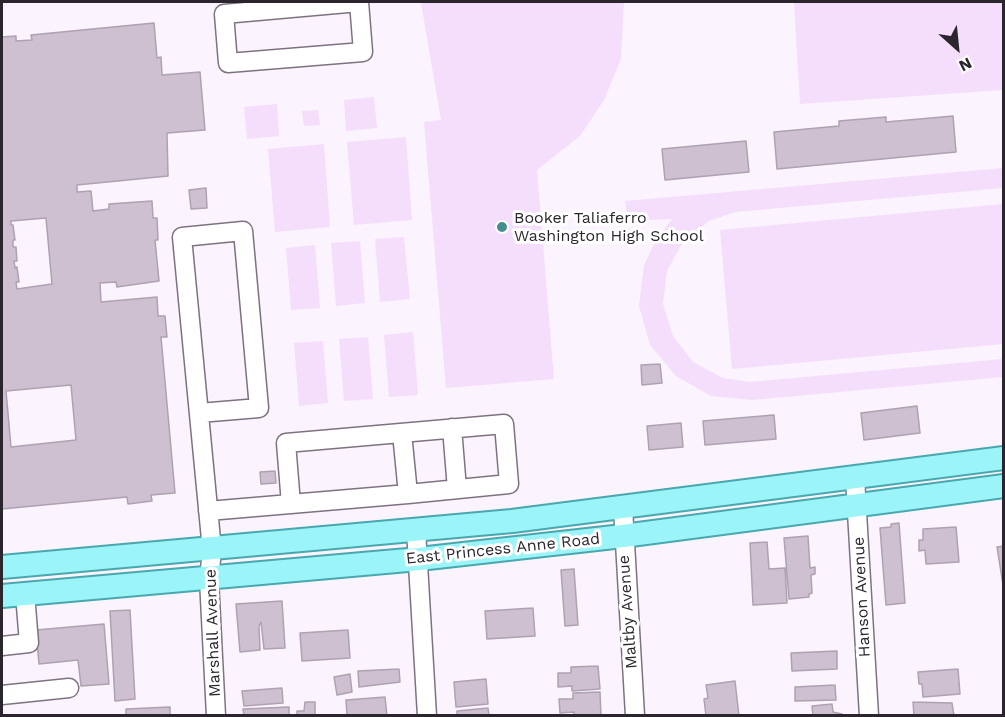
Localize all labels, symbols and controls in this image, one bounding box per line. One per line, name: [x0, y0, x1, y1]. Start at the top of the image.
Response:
north arrow: [927, 18, 987, 78]
text: N: [956, 53, 975, 76]
place label: Booker Taliaferro Washington High School: [514, 208, 704, 246]
marker: Booker Taliaferro Washington High School: [495, 220, 509, 234]
street label: East Princess Anne Road: [405, 529, 601, 569]
street label: Hanson Avenue: [849, 536, 875, 658]
street label: Maltby Avenue: [614, 554, 642, 670]
street label: Marshall Avenue: [201, 569, 225, 697]

